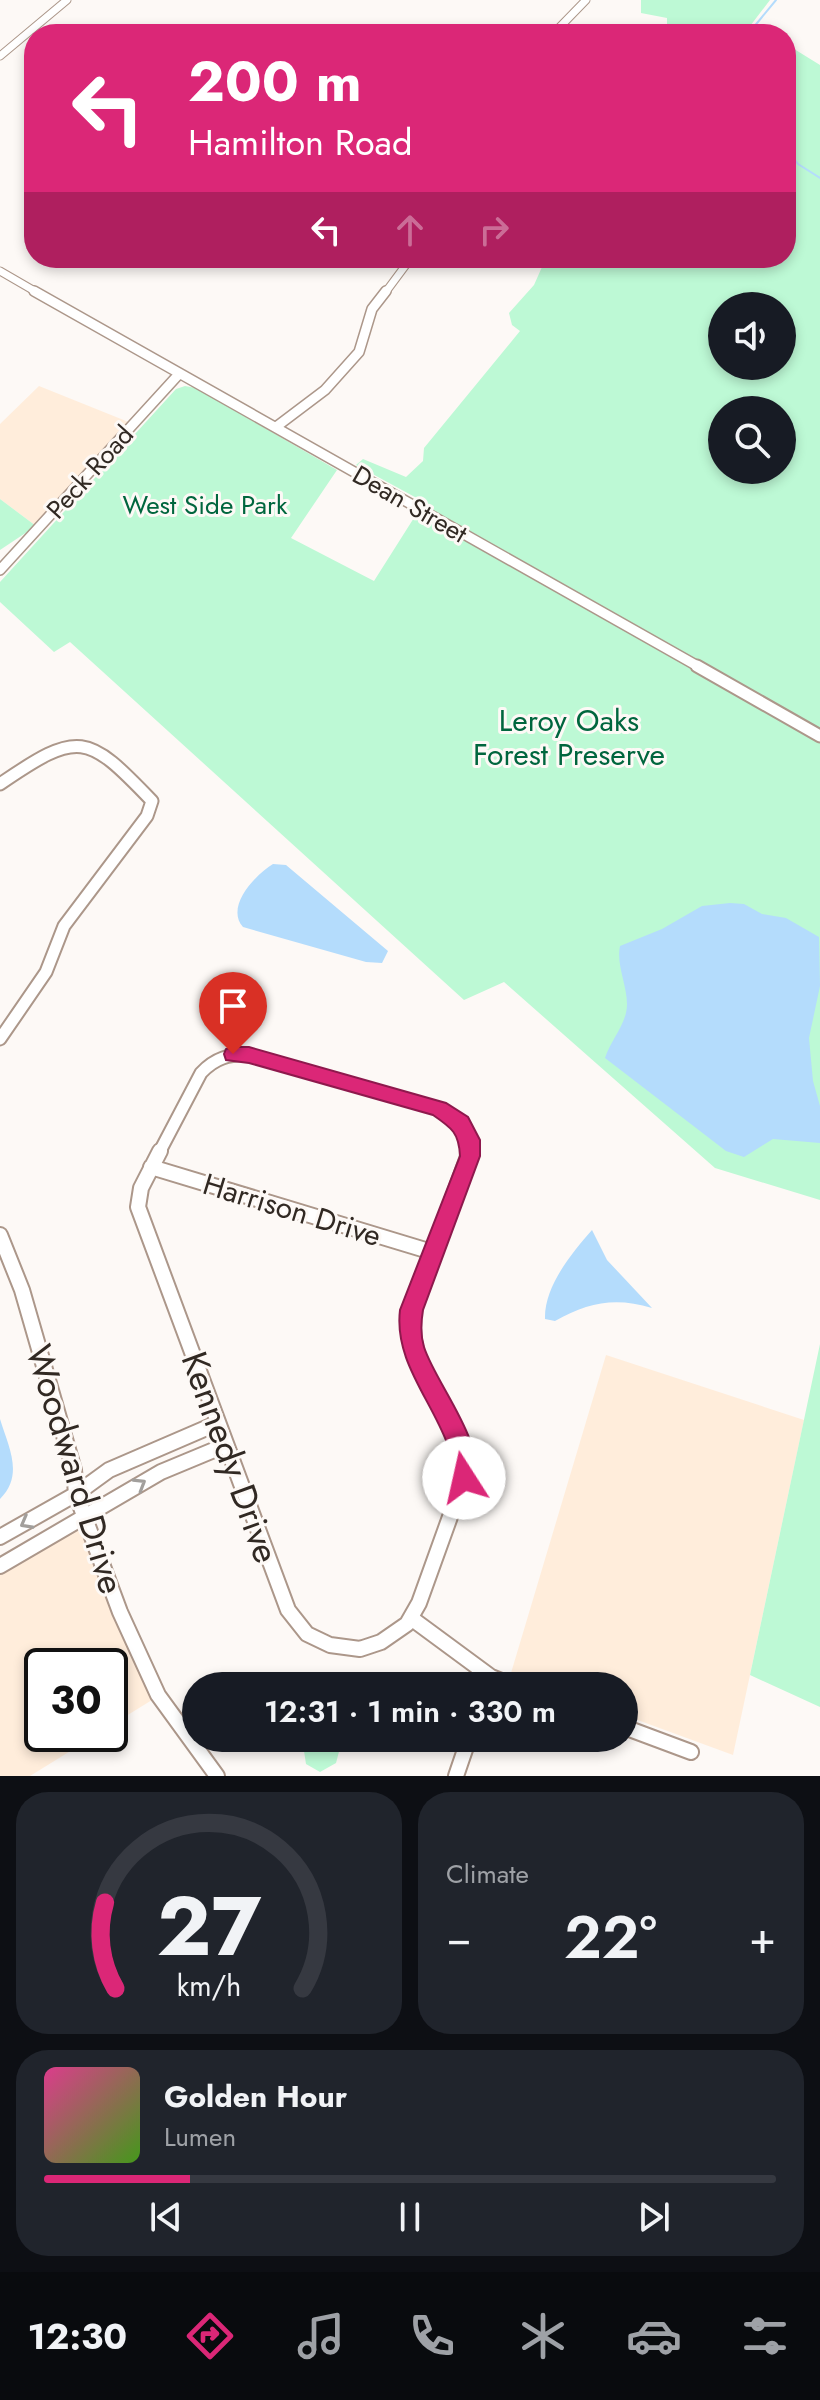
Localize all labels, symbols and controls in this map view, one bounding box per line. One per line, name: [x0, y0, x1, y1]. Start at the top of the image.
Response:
text: 200 m: [188, 41, 362, 122]
icon: left: [56, 56, 160, 160]
text: Hamilton Road: [188, 116, 412, 168]
icon: left: [304, 208, 348, 252]
icon: ahead: [388, 208, 432, 252]
icon: right: [472, 208, 516, 252]
map controls: [708, 292, 796, 484]
button: sound: [708, 292, 796, 380]
button: search: [708, 396, 796, 484]
street label: Peck Road: [38, 417, 142, 527]
street label: Dean Street: [345, 456, 475, 553]
park label: West Side Park: [123, 486, 288, 524]
park label: Leroy Oaks Forest Preserve: [473, 699, 665, 776]
pin: [199, 972, 267, 1054]
icon: arrive: [211, 984, 255, 1028]
street label: Harrison Drive: [198, 1162, 386, 1257]
street label: Woodward Drive: [13, 1338, 139, 1600]
street label: Kennedy Drive: [169, 1344, 293, 1570]
position arrow: [422, 1436, 506, 1520]
one-way arrow: [131, 1479, 146, 1494]
one-way arrow: [20, 1513, 34, 1529]
speed limit sign: 30: [24, 1648, 128, 1752]
text: 12:31 · 1 min · 330 m: [264, 1690, 556, 1733]
text: Climate: [446, 1855, 529, 1893]
text: 27: [157, 1866, 261, 1986]
text: 22°: [564, 1894, 657, 1981]
text: −: [446, 1906, 472, 1970]
text: +: [749, 1906, 776, 1970]
text: km/h: [177, 1965, 241, 2007]
text: Golden Hour: [164, 2075, 347, 2118]
text: Lumen: [164, 2118, 236, 2156]
icon: previous: [144, 2195, 188, 2239]
icon: pause: [388, 2195, 432, 2239]
icon: next: [632, 2195, 676, 2239]
icon: directions: [182, 2308, 238, 2364]
icon: music: [293, 2308, 349, 2364]
icon: phone: [404, 2308, 460, 2364]
icon: climate: [515, 2308, 571, 2364]
icon: car: [626, 2308, 682, 2364]
icon: filters: [737, 2308, 793, 2364]
text: 12:30: [27, 2310, 127, 2362]

